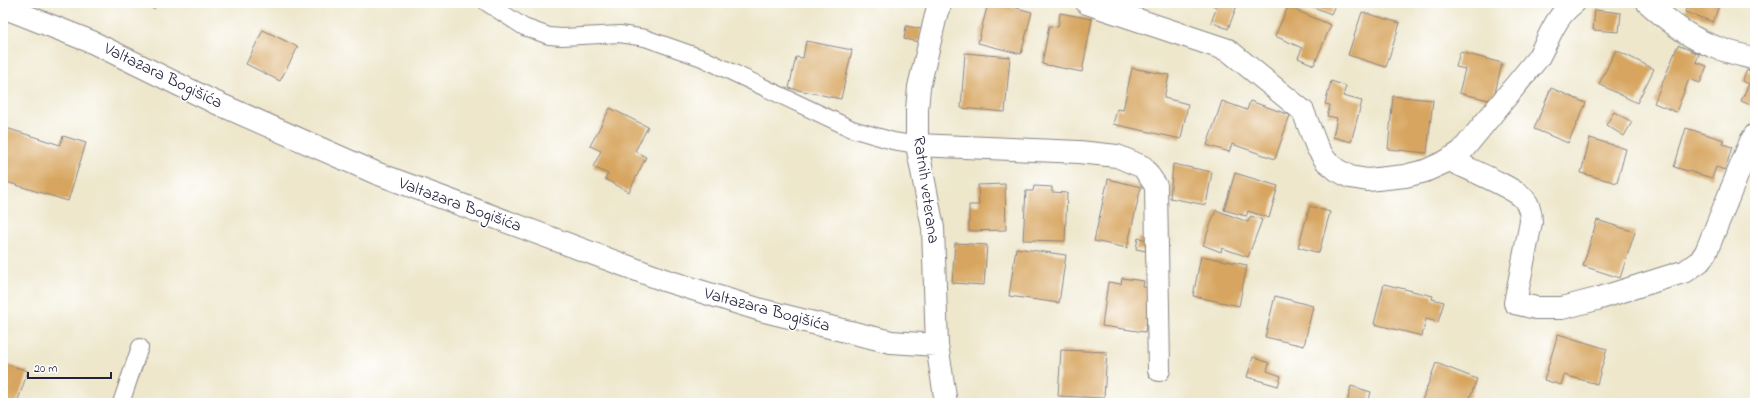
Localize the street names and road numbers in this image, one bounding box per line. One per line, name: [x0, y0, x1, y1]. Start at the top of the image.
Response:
street label: Valtazara Bogišića: [98, 36, 227, 117]
street label: Ratnih veterana: [906, 135, 946, 245]
street label: Valtazara Bogišića: [393, 171, 525, 241]
street label: Valtazara Bogišića: [700, 281, 833, 341]

